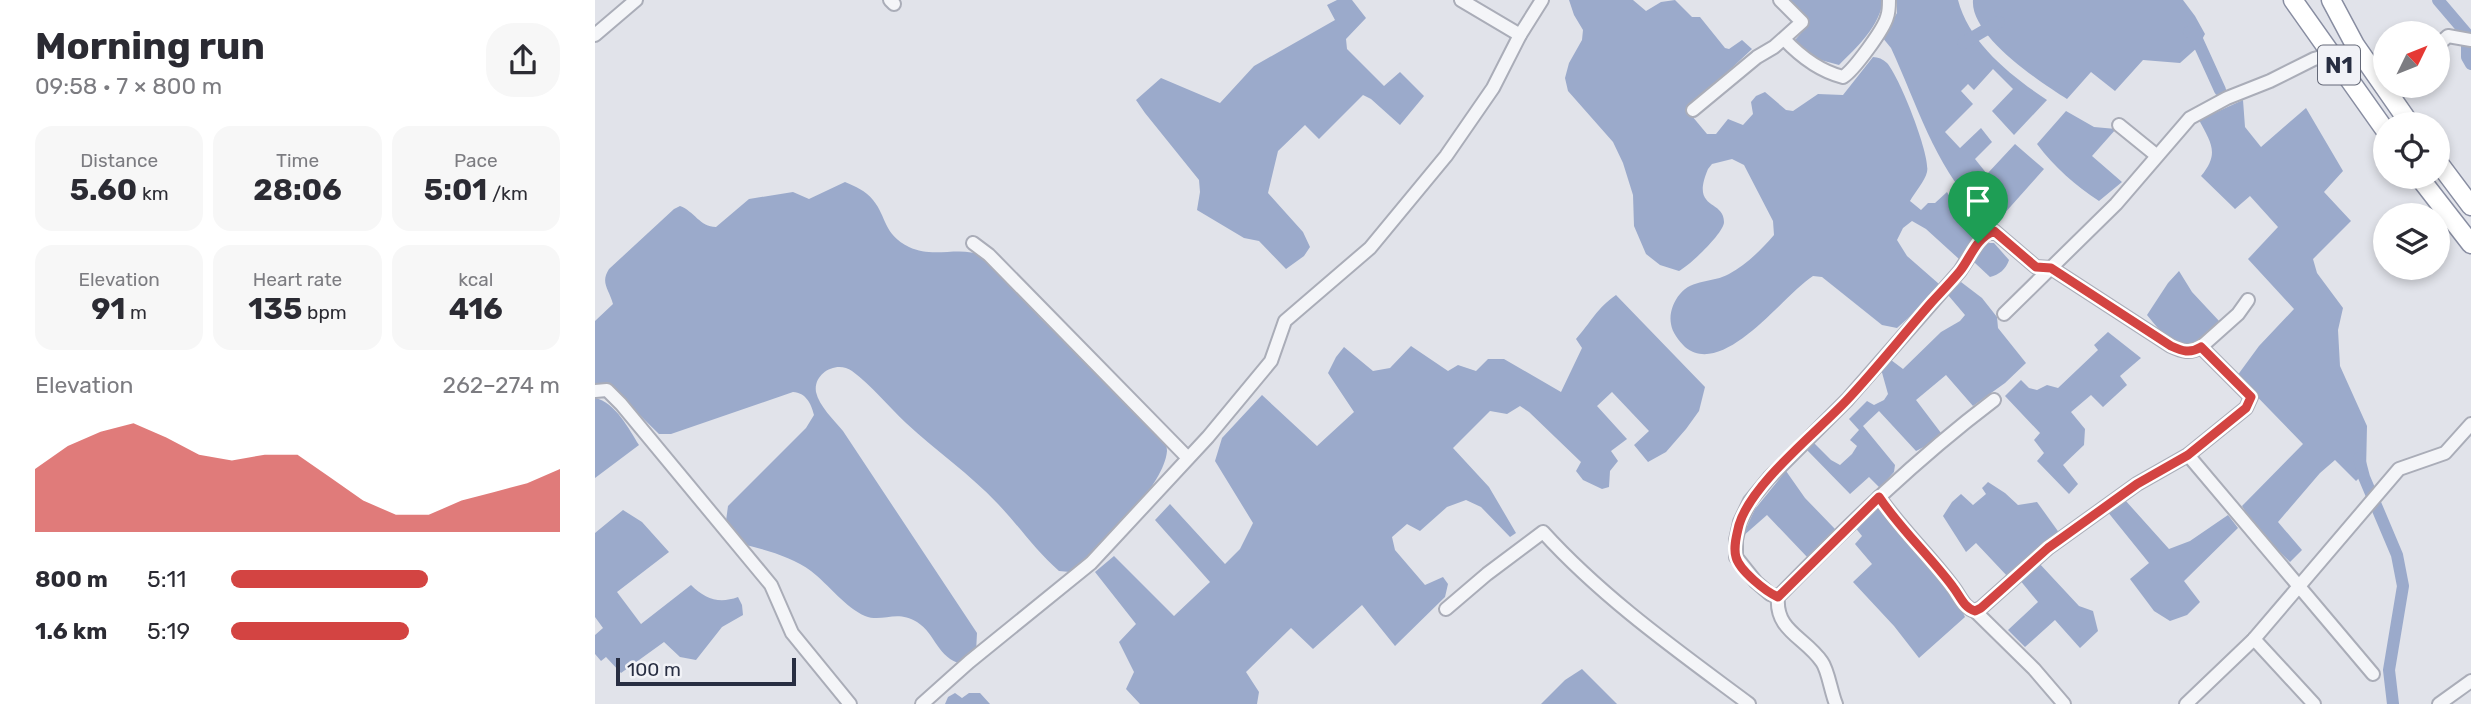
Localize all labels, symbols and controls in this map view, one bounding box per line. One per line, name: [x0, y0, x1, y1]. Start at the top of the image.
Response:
north arrow: [2373, 21, 2450, 98]
map controls: [2373, 21, 2450, 280]
text: Morning run: [35, 23, 265, 69]
button: share: [486, 23, 560, 97]
road number: N1: [2318, 46, 2360, 85]
text: 09:58 · 7 × 800 m: [35, 72, 222, 100]
button: locate: [2373, 112, 2450, 189]
text: Distance: [80, 149, 158, 172]
text: Time: [276, 149, 319, 172]
text: Pace: [454, 149, 498, 172]
pin: [1948, 171, 2008, 243]
text: 5.60: [70, 172, 137, 208]
text: 28:06: [253, 172, 342, 208]
text: 5:01: [424, 172, 487, 208]
text: km: [137, 182, 169, 205]
text: /km: [487, 182, 528, 205]
icon: arrive: [1959, 182, 1997, 220]
button: layers: [2373, 203, 2450, 280]
text: Elevation: [78, 268, 160, 291]
text: Heart rate: [253, 268, 342, 291]
text: kcal: [458, 268, 493, 291]
text: 91: [91, 291, 125, 327]
text: 135: [248, 291, 302, 327]
text: 416: [449, 291, 503, 327]
text: m: [125, 301, 147, 324]
text: bpm: [302, 301, 347, 324]
text: Elevation: [35, 371, 134, 399]
text: 262–274 m: [442, 371, 560, 399]
text: 800 m: [35, 565, 108, 593]
text: 5:11: [147, 565, 186, 593]
text: 1.6 km: [35, 617, 107, 645]
text: 5:19: [147, 617, 190, 645]
scale bar: [616, 655, 796, 687]
text: 100 m: [627, 658, 681, 681]

